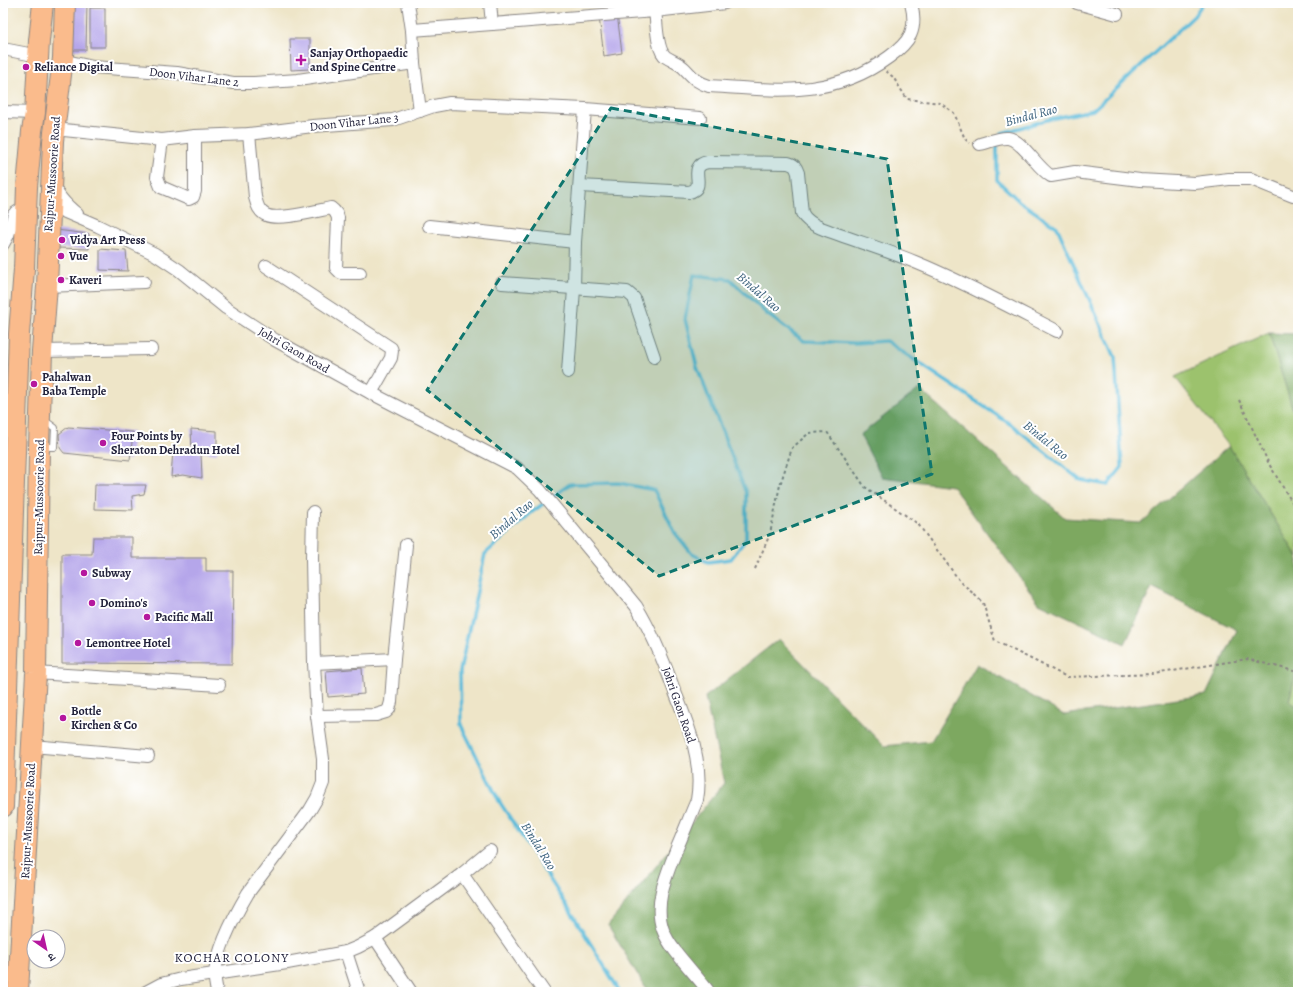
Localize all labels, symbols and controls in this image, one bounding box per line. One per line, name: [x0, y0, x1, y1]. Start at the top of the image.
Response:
place label: Sanjay Orthopaedic and Spine Centre: [310, 45, 408, 75]
marker: Sanjay Orthopaedic and Spine Centre: [295, 54, 307, 66]
place label: Reliance Digital: [34, 59, 114, 75]
marker: Reliance Digital: [21, 62, 31, 72]
street label: Doon Vihar Lane 2: [148, 64, 240, 90]
water label: Bindal Rao: [1003, 100, 1059, 130]
street label: Doon Vihar Lane 3: [309, 109, 399, 135]
street label: Rajpur-Mussoorie Road: [40, 115, 64, 232]
place label: Vidya Art Press: [69, 232, 146, 248]
marker: Vidya Art Press: [57, 235, 67, 245]
place label: Vue: [68, 248, 88, 264]
marker: Vue: [56, 251, 66, 261]
water label: Bindal Rao: [733, 268, 785, 316]
place label: Kaveri: [69, 272, 102, 288]
marker: Kaveri: [56, 275, 66, 285]
street label: Johri Gaon Road: [256, 323, 333, 377]
place label: Pahalwan Baba Temple: [42, 369, 107, 399]
marker: Pahalwan Baba Temple: [29, 379, 39, 389]
water label: Bindal Rao: [1020, 417, 1072, 463]
place label: Four Points by Sheraton Dehradun Hotel: [111, 428, 240, 458]
street label: Rajpur-Mussoorie Road: [30, 438, 48, 555]
marker: Four Points by Sheraton Dehradun Hotel: [98, 438, 108, 448]
water label: Bindal Rao: [485, 495, 537, 543]
place label: Subway: [92, 565, 131, 581]
marker: Subway: [79, 568, 89, 578]
place label: Domino's: [100, 595, 148, 611]
marker: Domino's: [87, 598, 97, 608]
place label: Pacific Mall: [155, 609, 214, 625]
marker: Pacific Mall: [142, 612, 152, 622]
place label: Lemontree Hotel: [86, 635, 171, 651]
marker: Lemontree Hotel: [73, 638, 83, 648]
street label: Johri Gaon Road: [658, 665, 700, 746]
place label: Bottle Kirchen & Co: [71, 703, 137, 733]
marker: Bottle Kirchen & Co: [58, 713, 68, 723]
street label: Rajpur-Mussoorie Road: [17, 762, 39, 879]
water label: Bindal Rao: [518, 819, 560, 873]
north arrow: [26, 929, 66, 969]
text: उ: [44, 949, 59, 965]
district label: KOCHAR COLONY: [175, 949, 289, 966]

